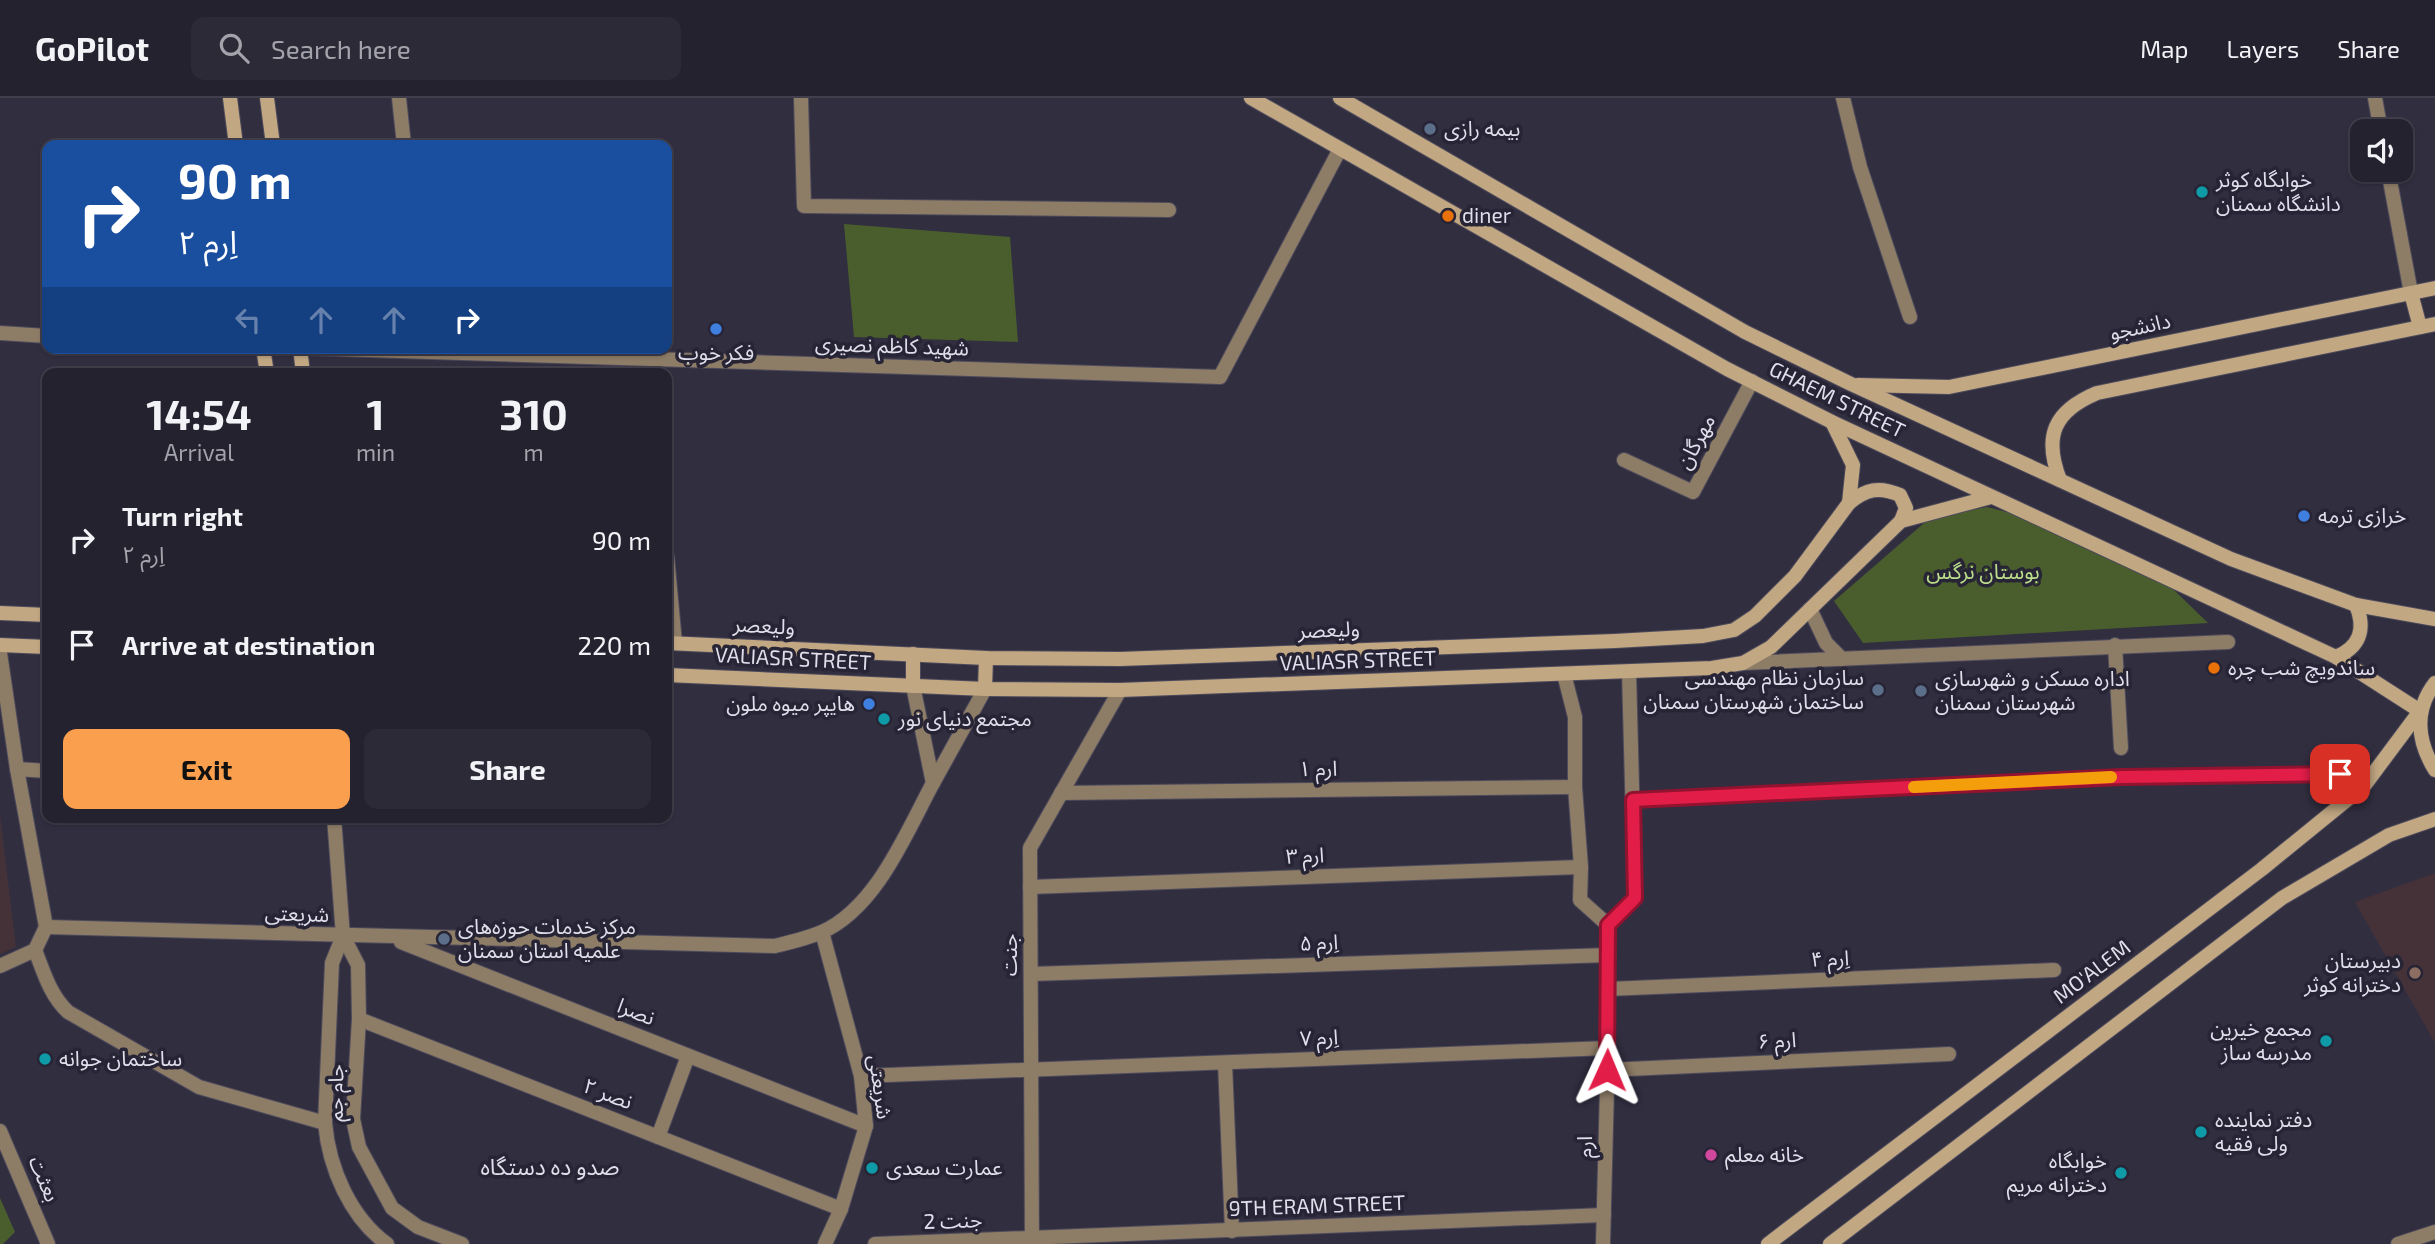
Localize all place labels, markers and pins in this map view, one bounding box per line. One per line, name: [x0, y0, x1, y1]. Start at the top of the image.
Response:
place label: بیمه رازی: [1444, 115, 1520, 141]
marker: بیمه رازی: [1422, 121, 1438, 137]
place label: خوابگاه کوثر دانشگاه سمنان: [2215, 166, 2341, 216]
marker: خوابگاه کوثر دانشگاه سمنان: [2194, 184, 2210, 200]
place label: diner: [1462, 202, 1512, 227]
marker: diner: [1440, 208, 1456, 224]
marker: فکر خوب: [708, 321, 724, 337]
place label: فکر خوب: [678, 339, 754, 365]
place label: خرازی ترمه: [2318, 502, 2407, 528]
marker: خرازی ترمه: [2296, 508, 2312, 524]
place label: ساندویچ شب چره: [2228, 654, 2375, 683]
marker: ساندویچ شب چره: [2206, 660, 2222, 676]
place label: سازمان نظام مهندسی ساختمان شهرستان سمنان: [1643, 664, 1864, 714]
place label: اداره مسکن و شهرسازی شهرستان سمنان: [1935, 665, 2130, 715]
marker: سازمان نظام مهندسی ساختمان شهرستان سمنان: [1870, 682, 1886, 698]
marker: اداره مسکن و شهرسازی شهرستان سمنان: [1913, 683, 1929, 699]
place label: هایپر میوه ملون: [726, 690, 855, 717]
marker: هایپر میوه ملون: [861, 696, 877, 712]
place label: مجتمع دنیای نور: [897, 705, 1032, 734]
marker: مجتمع دنیای نور: [876, 711, 892, 727]
pin: [2310, 744, 2370, 804]
place label: مرکز خدمات حوزه‌های علمیه استان سمنان: [458, 913, 636, 963]
marker: مرکز خدمات حوزه‌های علمیه استان سمنان: [436, 931, 452, 947]
place label: دبیرستان دخترانه کوثر: [2303, 947, 2401, 997]
marker: دبیرستان دخترانه کوثر: [2407, 965, 2423, 981]
place label: مجمع خیرین مدرسه ساز: [2210, 1015, 2312, 1065]
marker: مجمع خیرین مدرسه ساز: [2318, 1033, 2334, 1049]
place label: ساختمان جوانه: [59, 1045, 182, 1071]
marker: ساختمان جوانه: [37, 1051, 53, 1067]
place label: دفتر نماینده ولی فقیه: [2215, 1106, 2312, 1156]
marker: دفتر نماینده ولی فقیه: [2193, 1124, 2209, 1140]
place label: خانه معلم: [1725, 1141, 1804, 1170]
marker: خانه معلم: [1703, 1147, 1719, 1163]
place label: خوابگاه دخترانه مریم: [2007, 1147, 2107, 1200]
place label: عمارت سعدی: [886, 1154, 1003, 1180]
marker: عمارت سعدی: [864, 1160, 880, 1176]
marker: خوابگاه دخترانه مریم: [2113, 1165, 2129, 1181]

